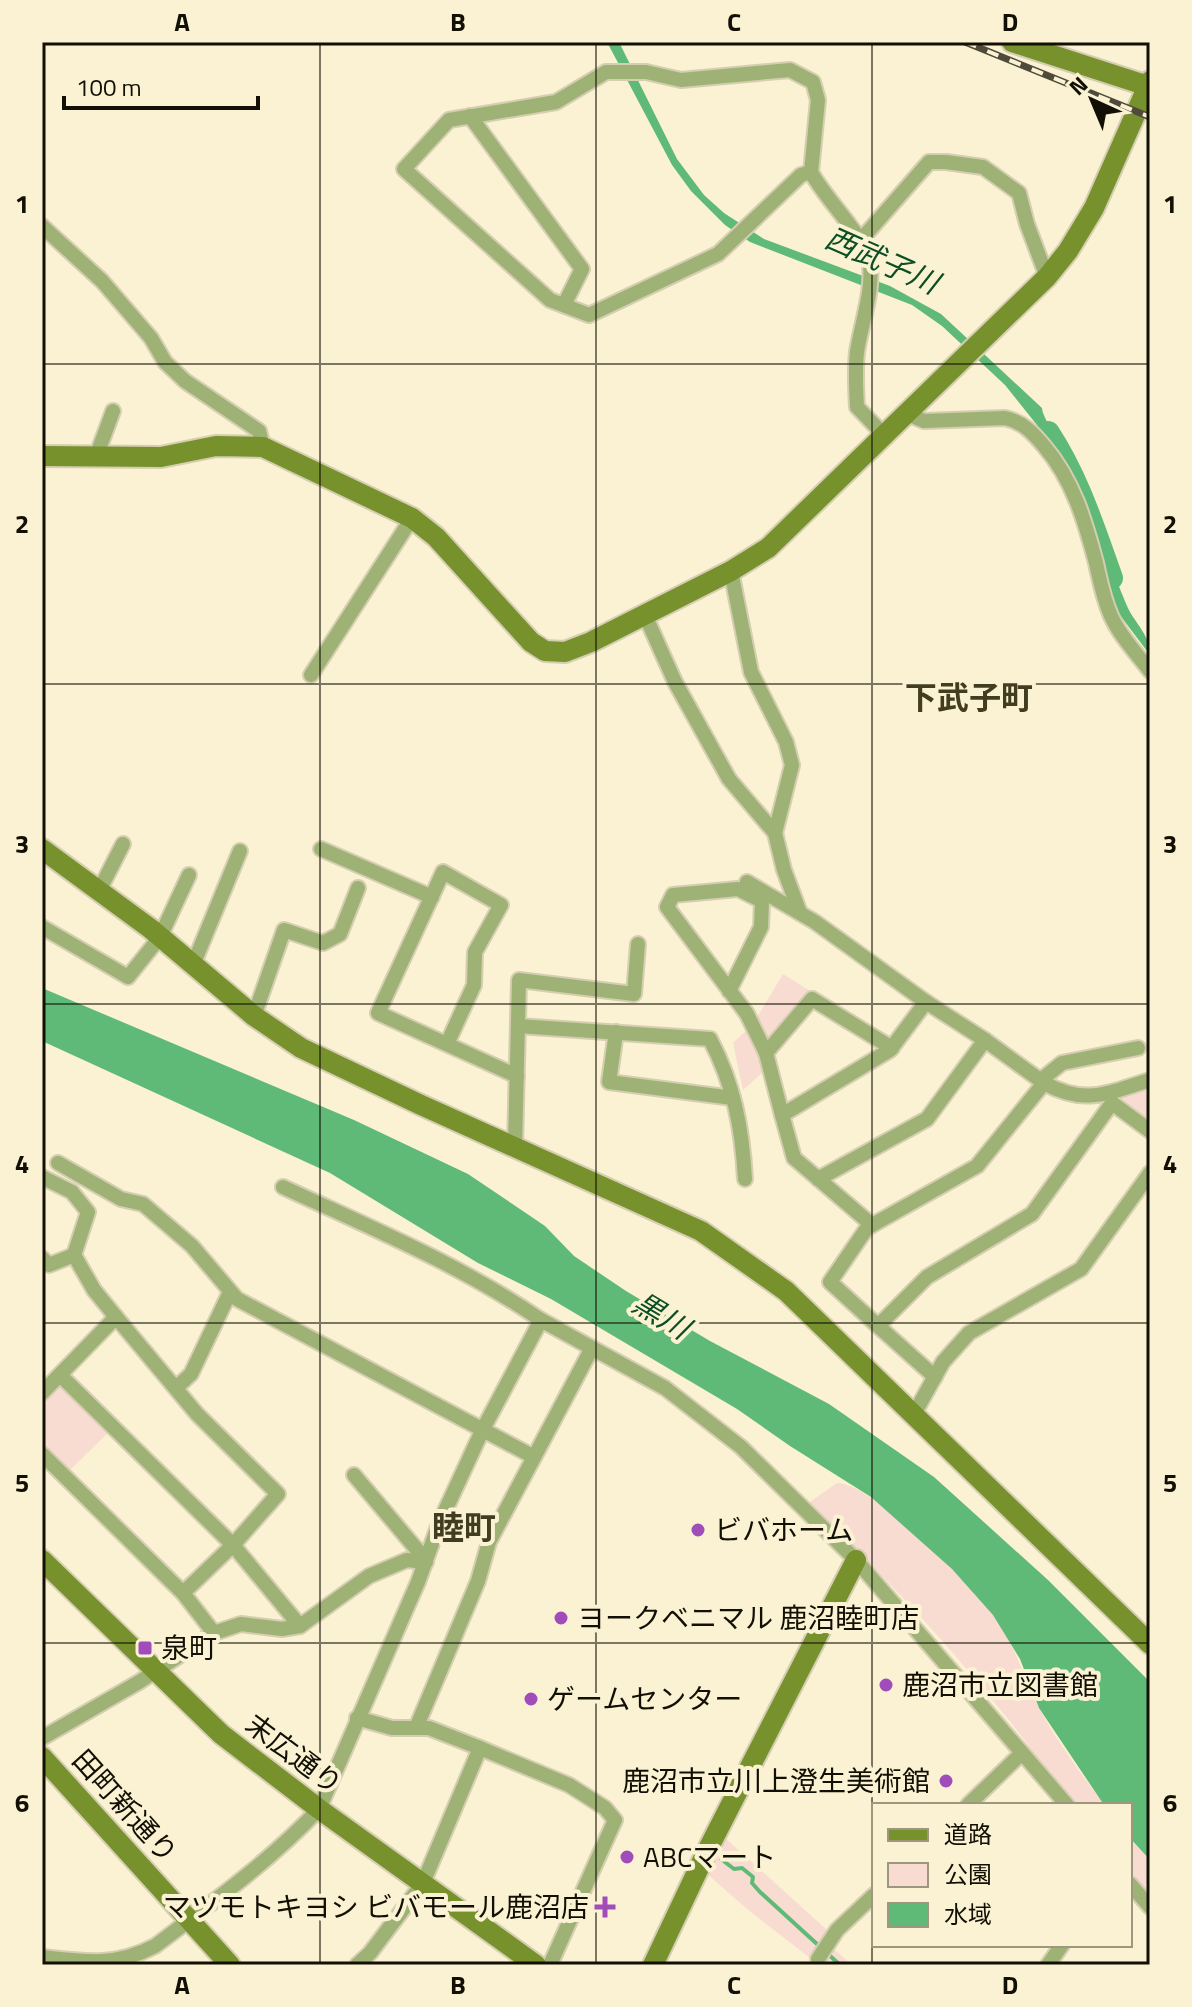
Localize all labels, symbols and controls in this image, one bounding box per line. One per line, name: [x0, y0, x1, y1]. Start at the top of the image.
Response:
text: A: [174, 2, 190, 41]
text: B: [450, 2, 466, 41]
text: C: [727, 2, 741, 41]
text: D: [1002, 2, 1018, 41]
scale bar: [64, 60, 258, 110]
north arrow: [1052, 60, 1132, 140]
text: N: [1061, 68, 1095, 103]
text: 100 m: [76, 69, 142, 105]
text: 1: [15, 184, 29, 223]
text: 1: [1163, 184, 1177, 223]
water label: 西武子川: [818, 215, 949, 307]
text: 2: [15, 504, 29, 543]
text: 2: [1163, 504, 1177, 543]
district label: 下武子町: [905, 673, 1033, 721]
text: 3: [15, 824, 29, 863]
text: 3: [1163, 824, 1177, 863]
text: 4: [15, 1144, 29, 1183]
text: 4: [1163, 1144, 1177, 1183]
water label: 黒川: [624, 1280, 702, 1352]
text: 5: [15, 1463, 29, 1502]
text: 5: [1163, 1463, 1177, 1502]
district label: 睦町: [432, 1503, 496, 1551]
place label: ビバホーム: [714, 1508, 853, 1551]
marker: ビバホーム: [689, 1521, 707, 1539]
place label: ヨークベニマル 鹿沼睦町店: [577, 1596, 919, 1639]
marker: ヨークベニマル 鹿沼睦町店: [552, 1609, 570, 1627]
place label: 泉町: [161, 1626, 217, 1669]
marker: 泉町: [136, 1639, 154, 1657]
place label: 鹿沼市立図書館: [902, 1663, 1098, 1706]
marker: 鹿沼市立図書館: [877, 1676, 895, 1694]
place label: ゲームセンター: [547, 1677, 742, 1720]
marker: ゲームセンター: [522, 1690, 540, 1708]
street label: 末広通り: [237, 1703, 352, 1804]
street label: 田町新通り: [63, 1739, 188, 1872]
place label: 鹿沼市立川上澄生美術館: [622, 1759, 930, 1802]
marker: 鹿沼市立川上澄生美術館: [937, 1772, 955, 1790]
text: 6: [15, 1783, 29, 1822]
text: 6: [1163, 1783, 1177, 1822]
legend: [872, 1803, 1132, 1947]
text: 道路: [944, 1816, 992, 1852]
place label: ABCマート: [643, 1835, 776, 1878]
marker: ABCマート: [618, 1848, 636, 1866]
text: 公園: [944, 1856, 992, 1892]
place label: マツモトキヨシ ビバモール鹿沼店: [163, 1885, 589, 1928]
text: 水域: [944, 1896, 992, 1932]
marker: マツモトキヨシ ビバモール鹿沼店: [596, 1898, 614, 1916]
text: A: [174, 1965, 190, 2004]
text: B: [450, 1965, 466, 2004]
text: C: [727, 1965, 741, 2004]
text: D: [1002, 1965, 1018, 2004]

